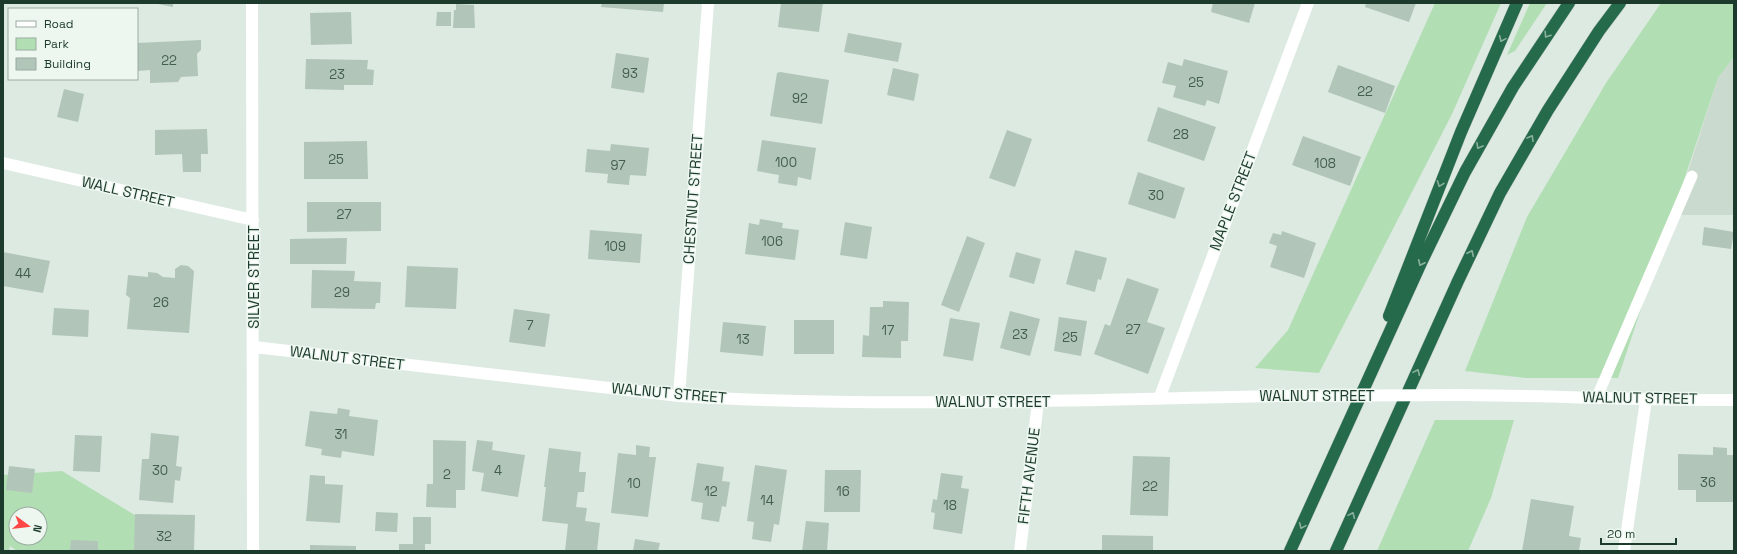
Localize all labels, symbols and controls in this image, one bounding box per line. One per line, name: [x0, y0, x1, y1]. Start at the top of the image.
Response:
legend: [8, 8, 138, 80]
text: Road: [44, 16, 73, 32]
one-way arrow: [1545, 31, 1552, 38]
one-way arrow: [1498, 35, 1506, 42]
text: Park: [44, 36, 69, 52]
house number: 22: [161, 52, 177, 69]
text: Building: [44, 56, 91, 72]
house number: 93: [622, 65, 638, 82]
house number: 23: [329, 66, 345, 83]
house number: 25: [1188, 74, 1204, 91]
house number: 22: [1357, 83, 1373, 100]
house number: 92: [792, 90, 808, 107]
house number: 28: [1173, 126, 1189, 143]
street label: CHESTNUT STREET: [678, 133, 707, 265]
one-way arrow: [1527, 135, 1534, 142]
one-way arrow: [1477, 142, 1484, 149]
street label: MAPLE STREET: [1205, 148, 1260, 253]
house number: 25: [328, 151, 344, 168]
house number: 100: [775, 154, 797, 171]
house number: 108: [1314, 155, 1336, 172]
house number: 97: [610, 157, 626, 174]
street label: WALL STREET: [80, 172, 177, 211]
one-way arrow: [1437, 181, 1445, 188]
house number: 30: [1148, 187, 1164, 204]
house number: 27: [336, 206, 352, 223]
street label: SILVER STREET: [244, 225, 263, 329]
house number: 106: [761, 233, 783, 250]
house number: 109: [604, 238, 626, 255]
one-way arrow: [1466, 250, 1474, 258]
one-way arrow: [1418, 258, 1426, 266]
house number: 44: [15, 265, 31, 282]
house number: 29: [334, 284, 350, 301]
house number: 26: [153, 294, 169, 311]
house number: 7: [526, 317, 534, 334]
house number: 27: [1125, 321, 1141, 338]
house number: 17: [882, 322, 894, 339]
house number: 23: [1012, 326, 1028, 343]
house number: 25: [1062, 329, 1078, 346]
house number: 13: [736, 331, 750, 348]
street label: WALNUT STREET: [289, 341, 406, 374]
one-way arrow: [1412, 368, 1420, 376]
street label: WALNUT STREET: [611, 378, 728, 407]
street label: WALNUT STREET: [1259, 386, 1375, 405]
street label: WALNUT STREET: [1582, 387, 1698, 408]
street label: WALNUT STREET: [935, 392, 1051, 411]
house number: 31: [334, 426, 348, 443]
street label: FIFTH AVENUE: [1013, 427, 1044, 525]
house number: 30: [152, 462, 168, 479]
house number: 4: [494, 462, 502, 479]
house number: 2: [443, 466, 451, 483]
house number: 36: [1700, 474, 1716, 491]
house number: 10: [627, 475, 641, 492]
house number: 22: [1142, 478, 1158, 495]
house number: 12: [704, 483, 718, 500]
house number: 16: [836, 483, 850, 500]
house number: 14: [760, 492, 774, 509]
house number: 18: [943, 497, 957, 514]
north arrow: [8, 506, 48, 546]
one-way arrow: [1347, 512, 1355, 520]
scale bar: [1601, 520, 1676, 546]
one-way arrow: [1299, 521, 1307, 529]
text: N: [30, 523, 45, 534]
text: 20 m: [1607, 526, 1635, 542]
house number: 32: [156, 528, 172, 545]

